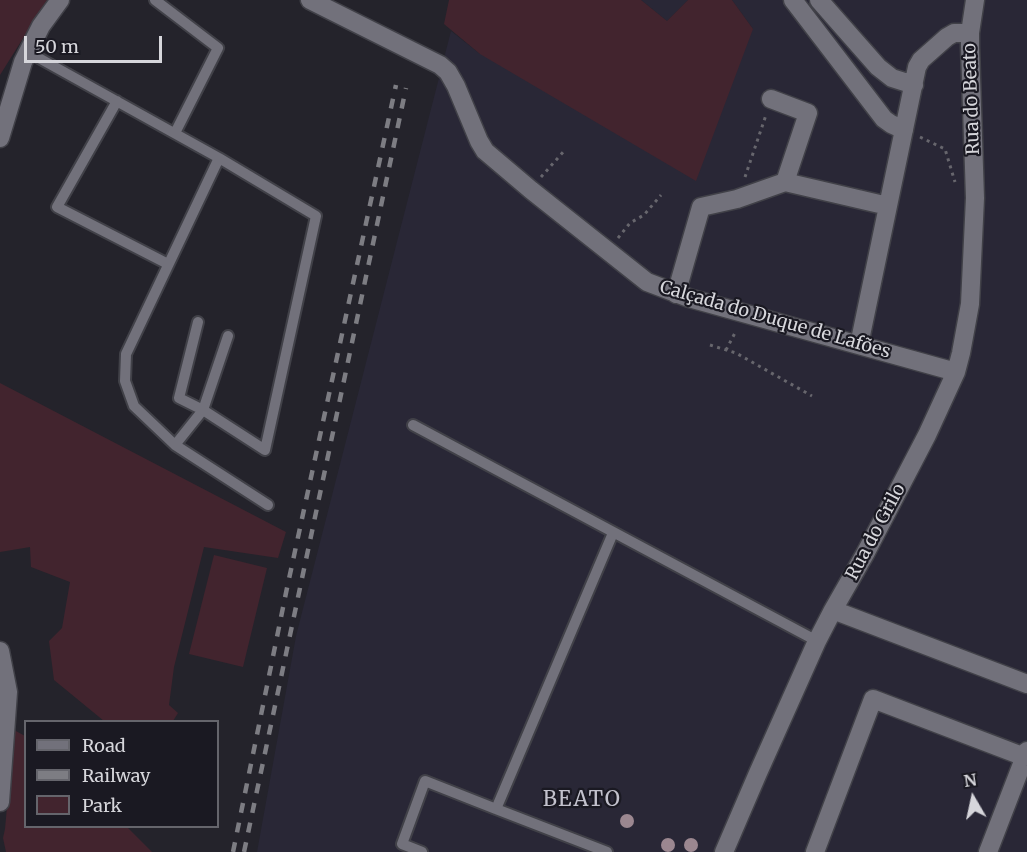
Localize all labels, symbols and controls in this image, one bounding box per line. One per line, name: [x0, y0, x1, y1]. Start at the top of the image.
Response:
scale bar: [27, 24, 165, 62]
text: 50 m: [35, 35, 79, 58]
street label: Rua do Beato: [959, 43, 985, 155]
street label: Calçada do Duque de Lafões: [657, 277, 893, 363]
street label: Rua do Grilo: [842, 480, 910, 584]
legend: [24, 720, 219, 828]
text: Road: [82, 734, 126, 757]
text: Railway: [82, 764, 150, 787]
north arrow: [943, 768, 1003, 828]
text: N: [962, 769, 978, 791]
district label: BEATO: [543, 787, 621, 813]
text: Park: [82, 794, 122, 817]

